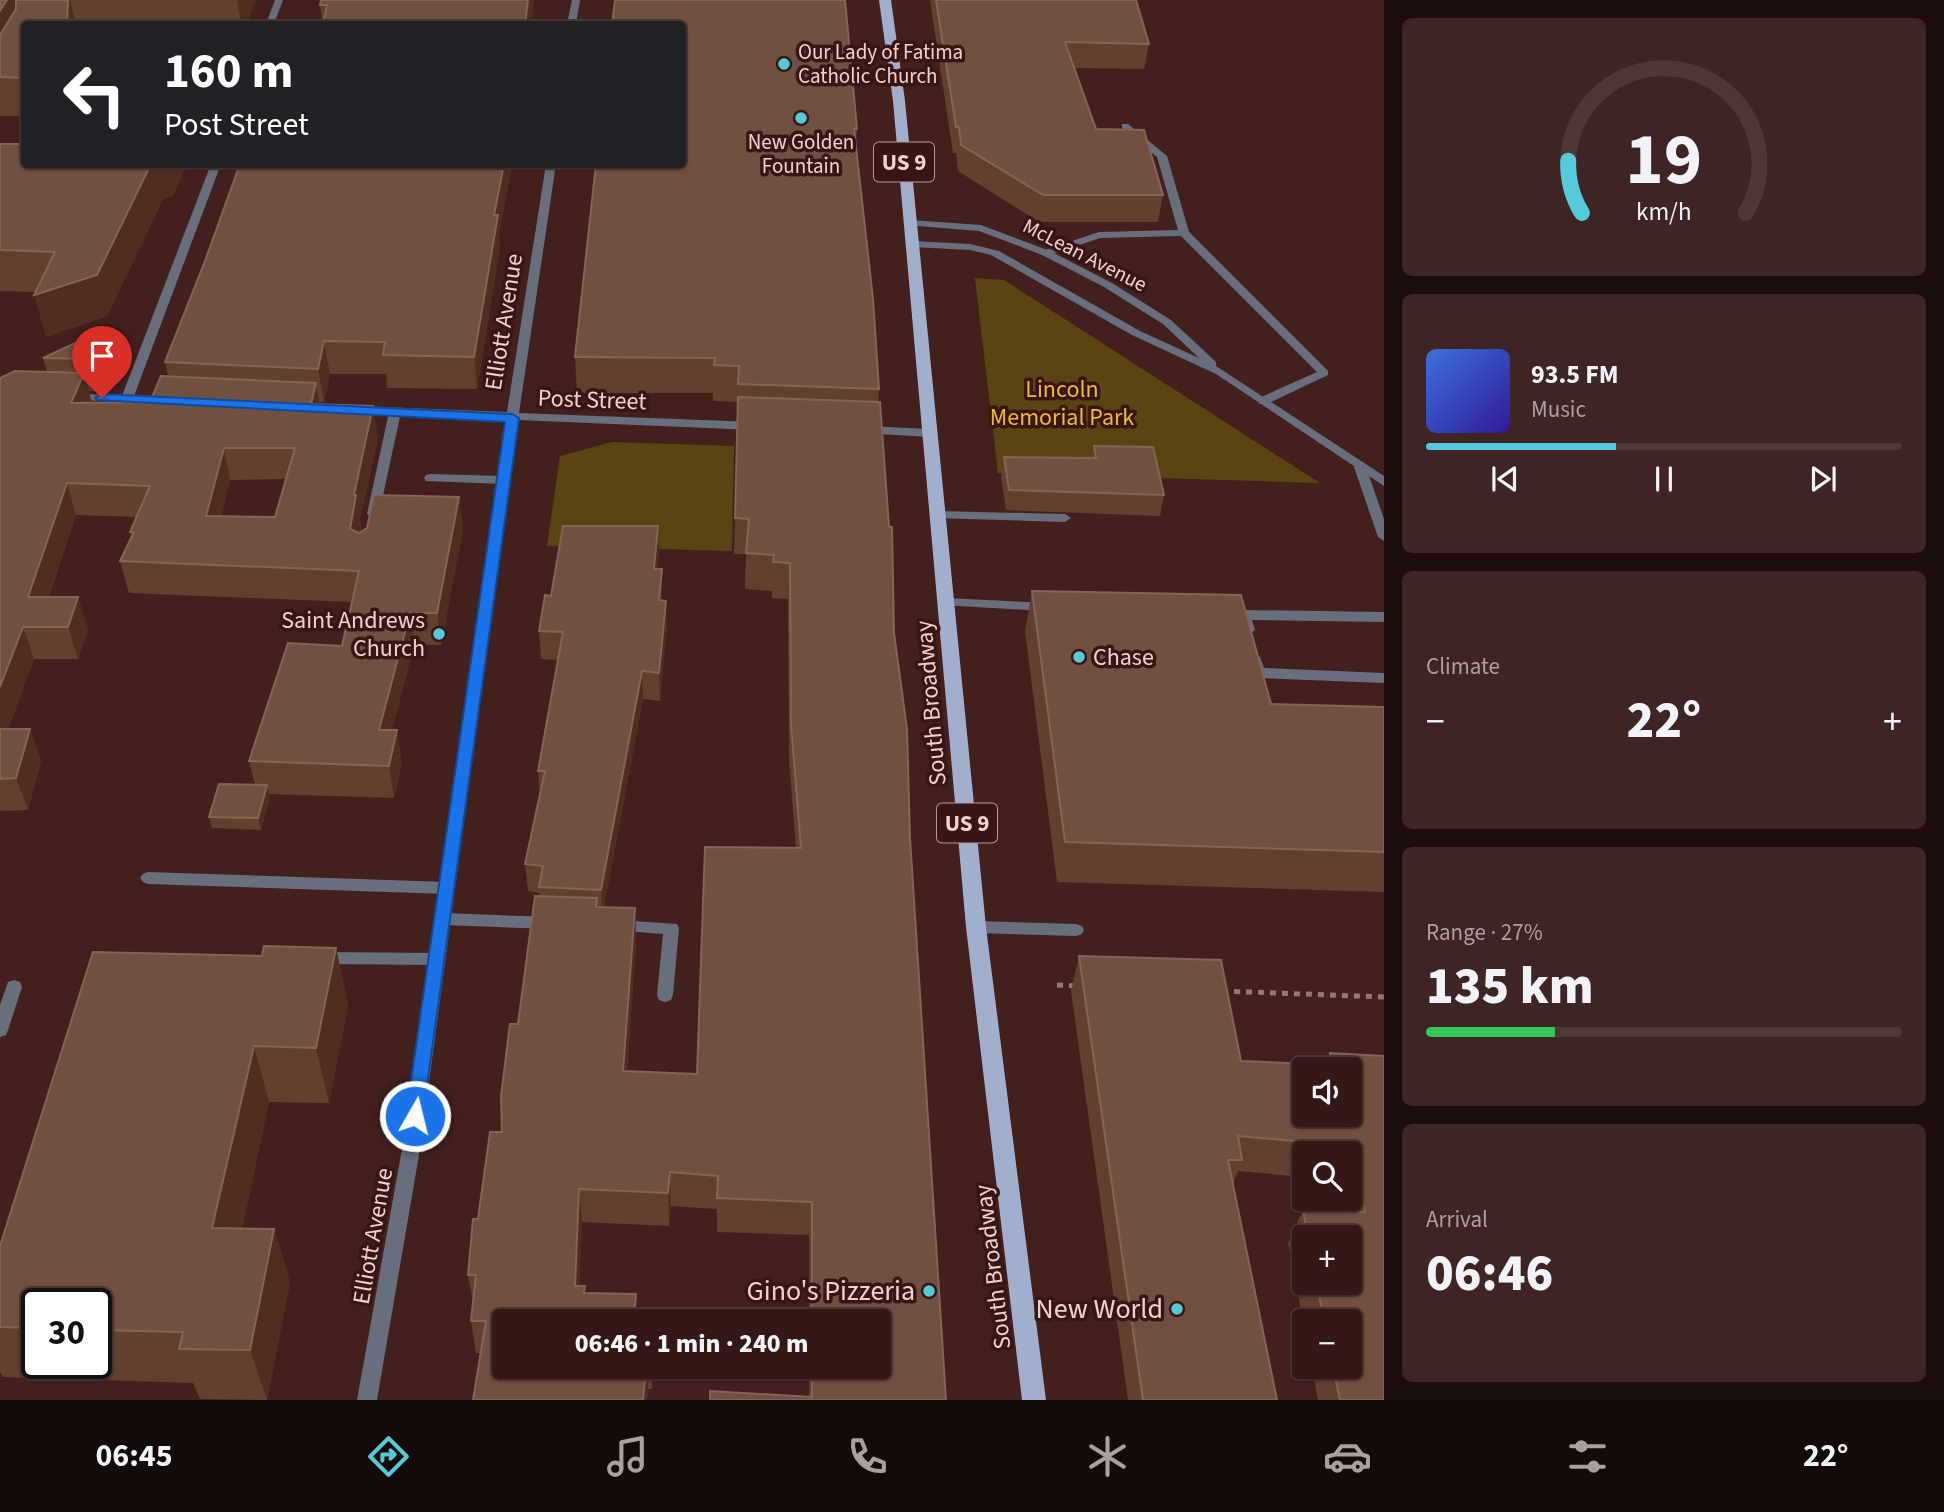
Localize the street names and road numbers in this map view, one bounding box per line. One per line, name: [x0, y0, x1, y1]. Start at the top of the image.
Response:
road number: US 9: [874, 142, 934, 182]
street label: McLean Avenue: [1018, 211, 1152, 299]
street label: Elliott Avenue: [476, 251, 532, 393]
street label: Post Street: [537, 381, 647, 419]
street label: South Broadway: [906, 619, 956, 787]
road number: US 9: [937, 804, 997, 842]
street label: Elliott Avenue: [344, 1165, 402, 1307]
street label: South Broadway: [966, 1183, 1020, 1351]

